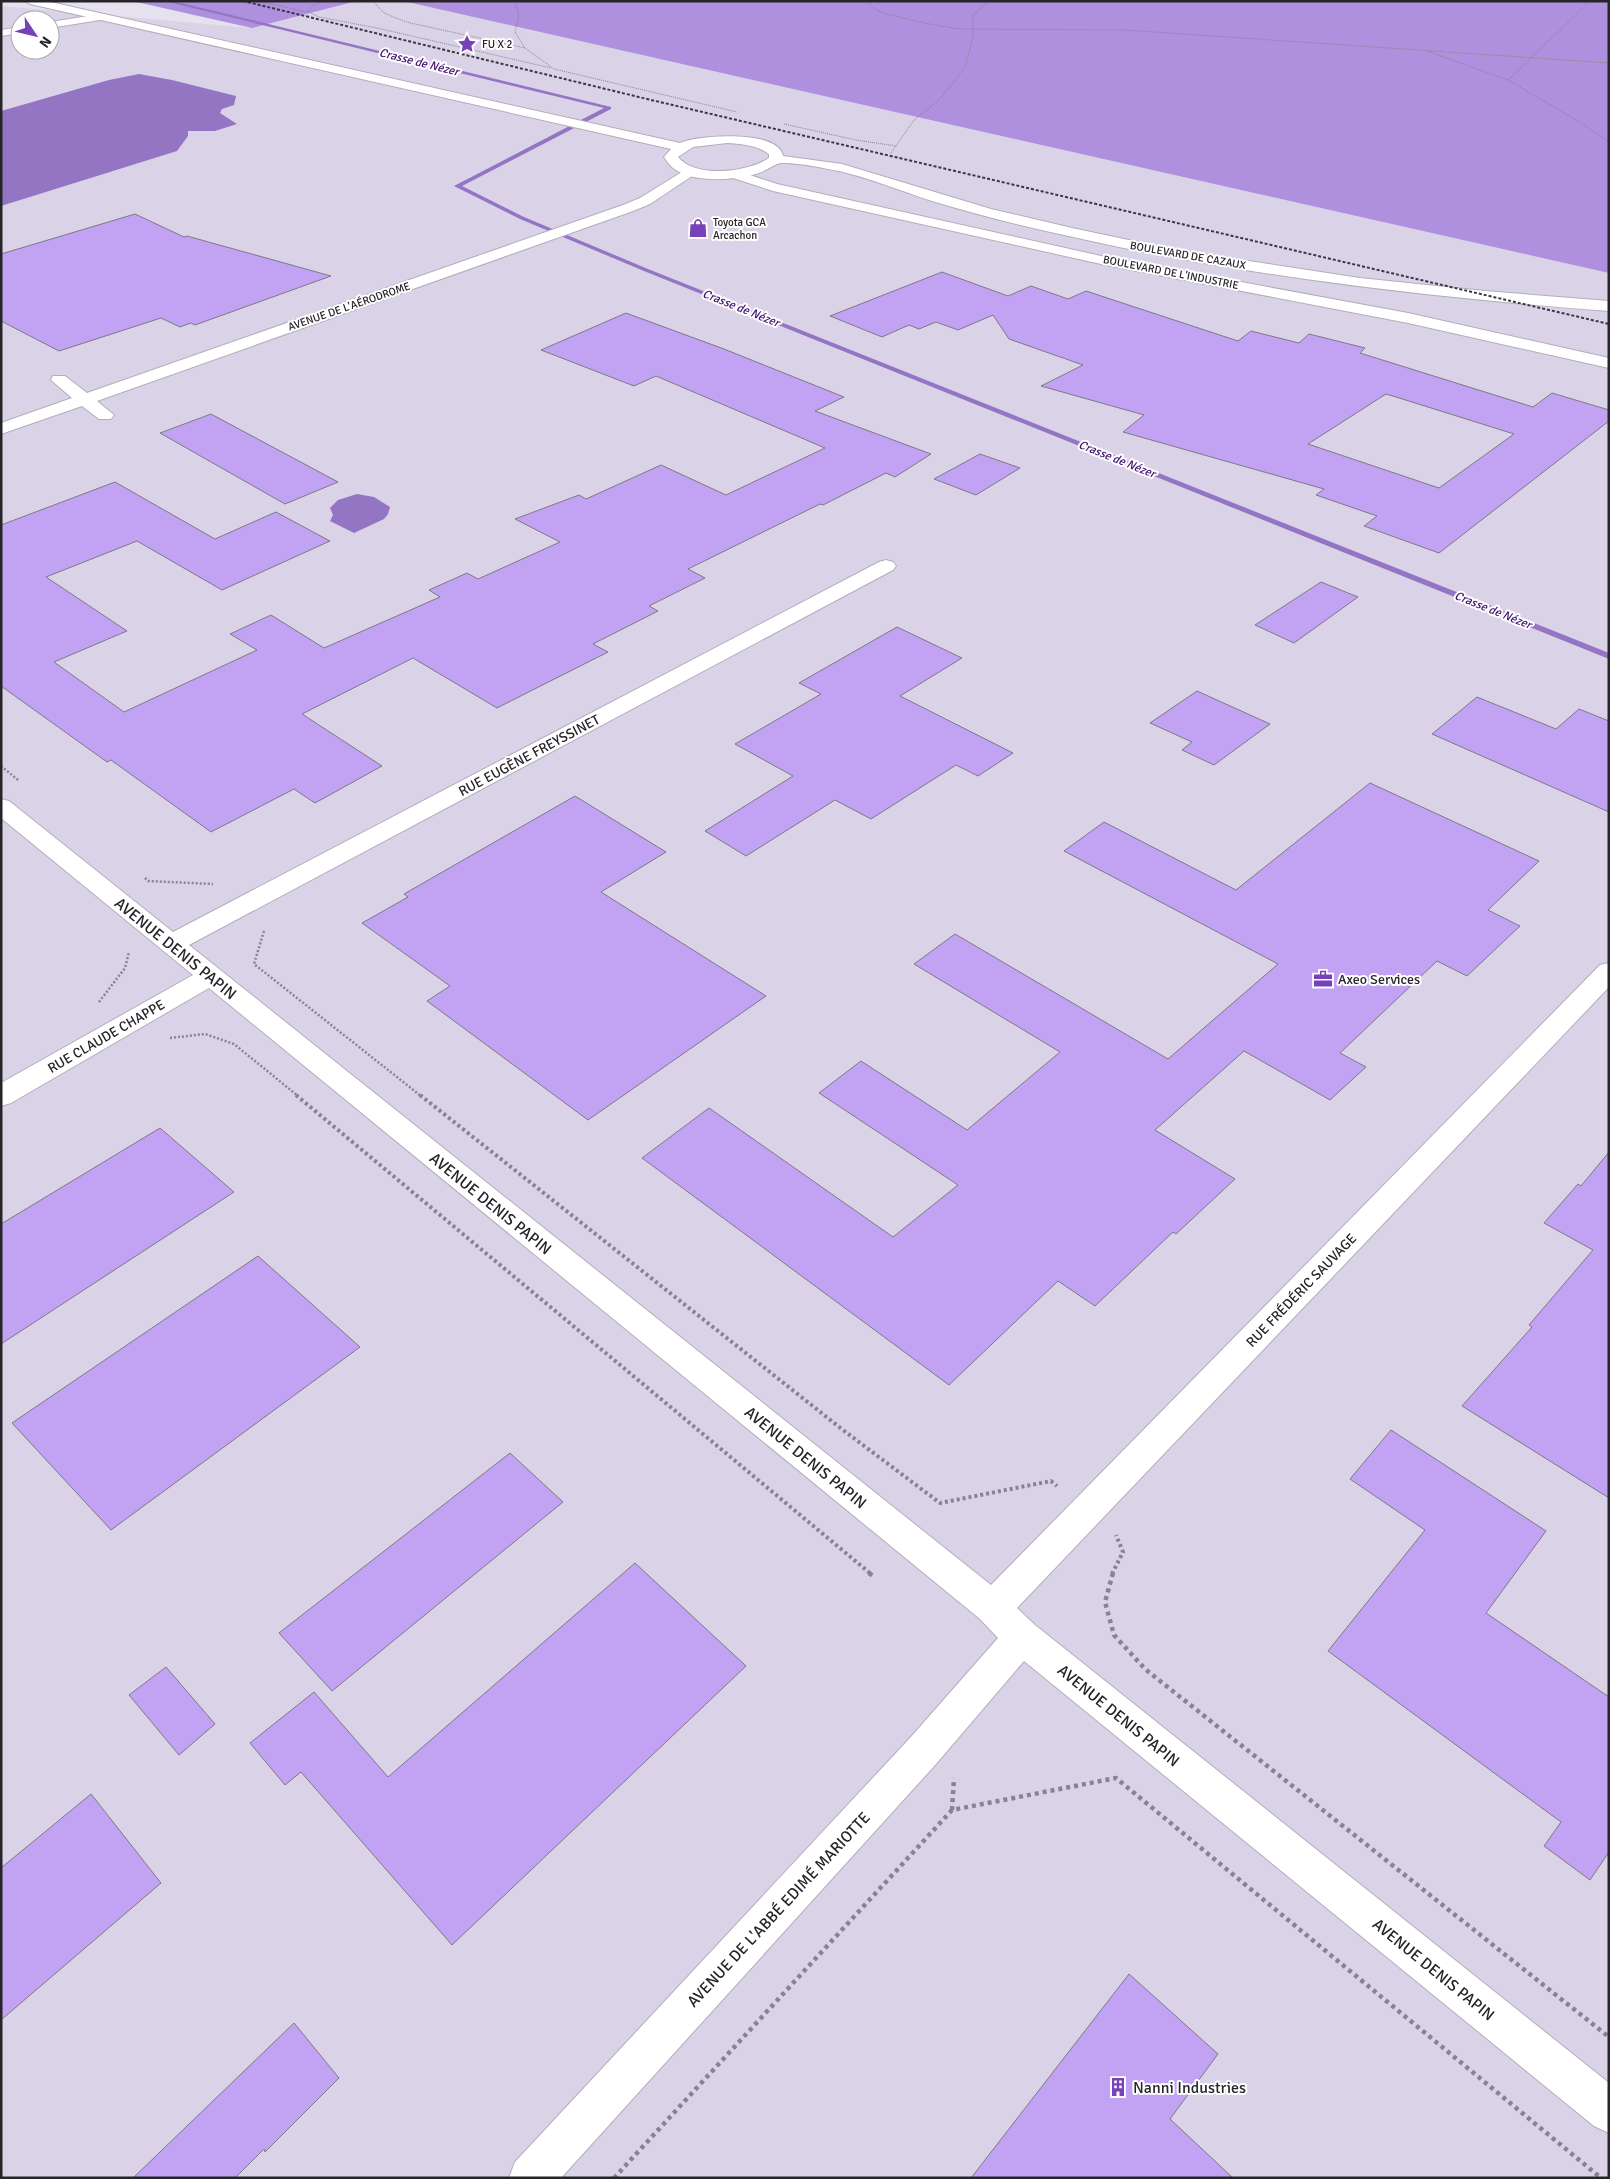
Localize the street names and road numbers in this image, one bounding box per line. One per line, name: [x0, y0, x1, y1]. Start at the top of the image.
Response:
street label: BOULEVARD DE CAZAUX: [1129, 239, 1247, 272]
street label: BOULEVARD DE L'INDUSTRIE: [1102, 253, 1240, 292]
street label: AVENUE DE L'AÉRODROME: [286, 278, 412, 334]
street label: RUE EUGÈNE FREYSSINET: [456, 711, 603, 800]
street label: AVENUE DENIS PAPIN: [110, 893, 240, 1004]
street label: RUE CLAUDE CHAPPE: [45, 996, 168, 1077]
street label: AVENUE DENIS PAPIN: [425, 1148, 555, 1259]
street label: RUE FRÉDÉRIC SAUVAGE: [1243, 1230, 1360, 1351]
street label: AVENUE DENIS PAPIN: [740, 1402, 870, 1513]
street label: AVENUE DENIS PAPIN: [1053, 1660, 1183, 1771]
street label: AVENUE DE L'ABBÉ EDIMÉ MARIOTTE: [683, 1808, 875, 2011]
street label: AVENUE DENIS PAPIN: [1368, 1914, 1498, 2025]

